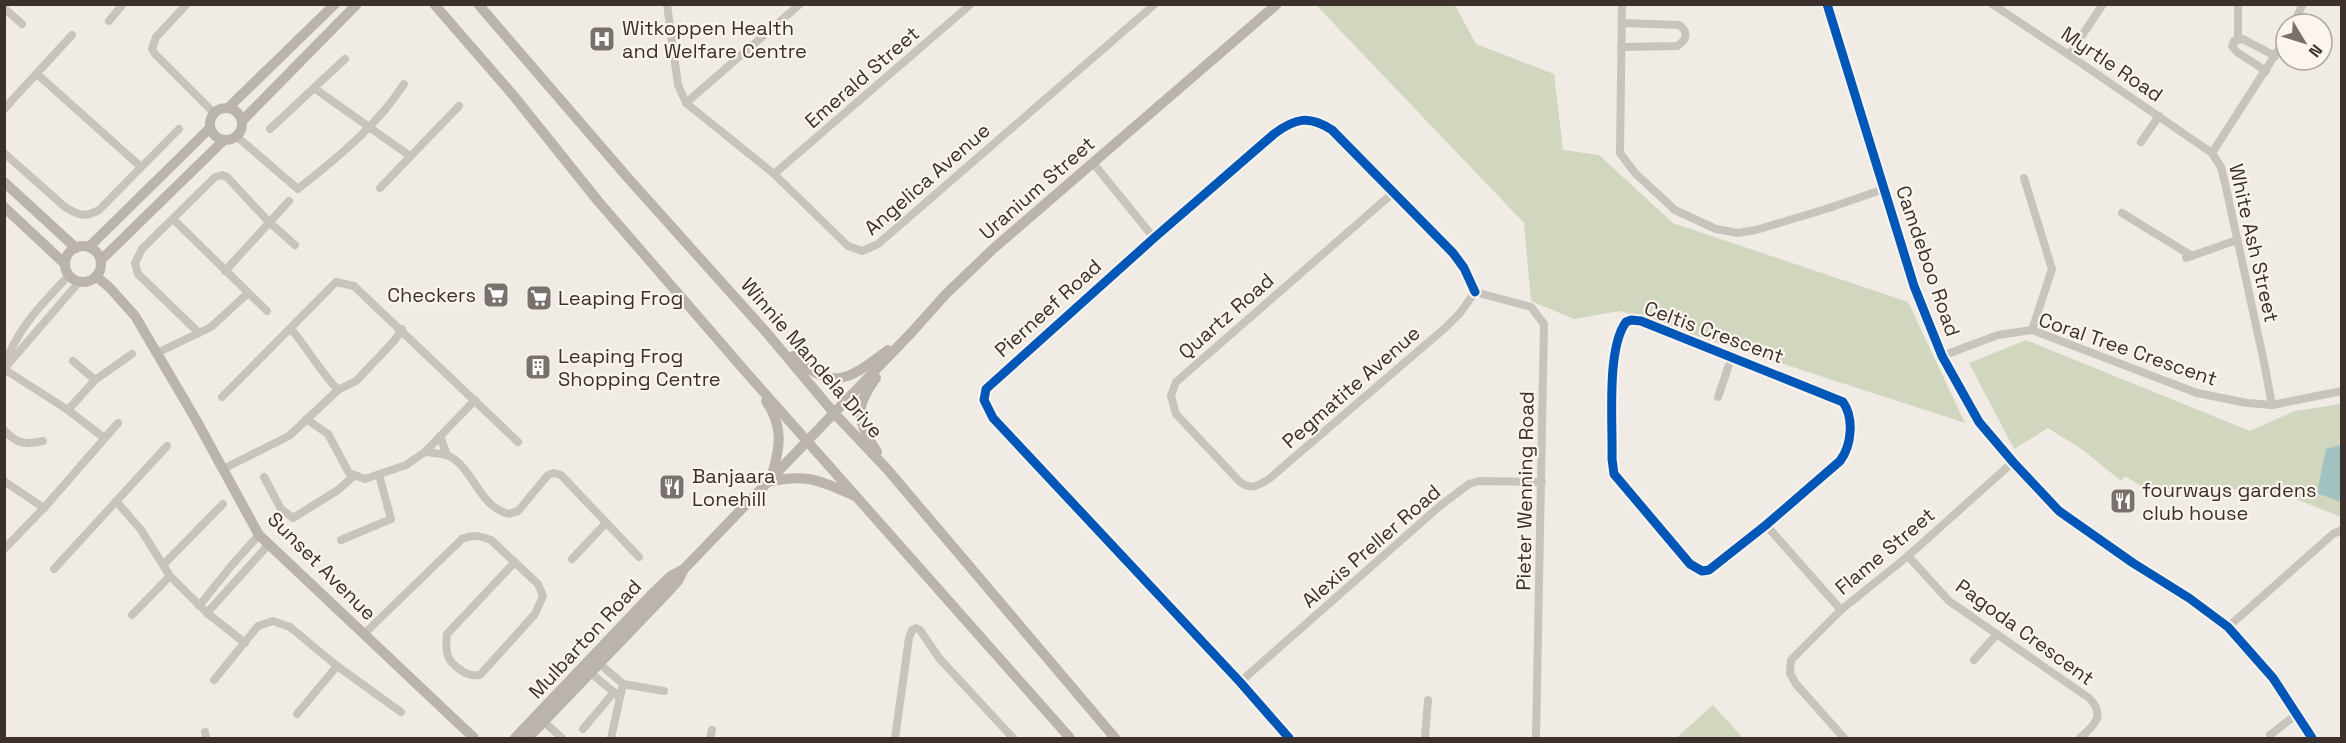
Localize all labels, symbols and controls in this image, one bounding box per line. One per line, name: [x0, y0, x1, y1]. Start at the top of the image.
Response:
north arrow: [2274, 12, 2334, 72]
place label: Witkoppen Health and Welfare Centre: [622, 15, 807, 64]
street label: Emerald Street: [799, 20, 925, 134]
street label: Myrtle Road: [2056, 20, 2168, 108]
hospital icon: Witkoppen Health and Welfare Centre: [587, 24, 617, 54]
text: N: [2304, 40, 2327, 62]
street label: Angelica Avenue: [859, 117, 995, 241]
street label: Uranium Street: [974, 131, 1100, 245]
street label: White Ash Street: [2223, 161, 2285, 325]
street label: Camdeboo Road: [1890, 182, 1966, 340]
street label: Pierneef Road: [989, 253, 1107, 363]
street label: Quartz Road: [1173, 267, 1279, 365]
street label: Winnie Mandela Drive: [735, 272, 889, 444]
supermarket icon: Checkers: [481, 280, 511, 310]
place label: Checkers: [387, 282, 476, 308]
supermarket icon: Leaping Frog: [524, 283, 554, 313]
place label: Leaping Frog: [558, 285, 683, 311]
street label: Celtis Crescent: [1641, 295, 1787, 369]
street label: Coral Tree Crescent: [2035, 306, 2221, 392]
street label: Pegmatite Avenue: [1277, 320, 1425, 454]
place label: Leaping Frog Shopping Centre: [558, 343, 721, 392]
building icon: Leaping Frog Shopping Centre: [523, 352, 553, 382]
street label: Pieter Wenning Road: [1510, 391, 1540, 591]
place label: Banjaara Lonehill: [692, 463, 776, 512]
restaurant icon: Banjaara Lonehill: [657, 472, 687, 502]
place label: fourways gardens club house: [2142, 477, 2317, 526]
street label: Alexis Preller Road: [1296, 479, 1446, 613]
restaurant icon: fourways gardens club house: [2108, 486, 2138, 516]
street label: Flame Street: [1830, 502, 1940, 600]
street label: Sunset Avenue: [262, 506, 382, 626]
street label: Pagoda Crescent: [1951, 573, 2099, 691]
street label: Mulbarton Road: [523, 574, 647, 704]

